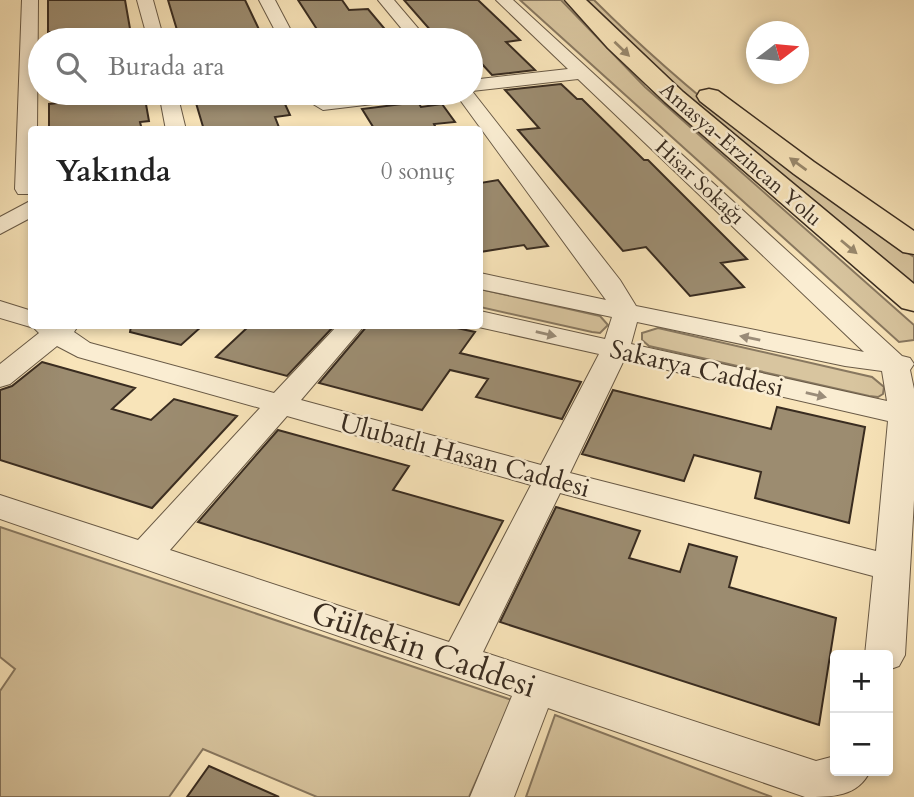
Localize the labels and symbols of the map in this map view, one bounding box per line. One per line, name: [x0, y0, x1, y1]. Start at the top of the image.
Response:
north arrow: [746, 21, 809, 84]
one-way arrow: [613, 41, 630, 57]
street label: Amasya-Erzincan Yolu: [653, 76, 828, 233]
street label: Hisar Sokağı: [649, 133, 751, 231]
one-way arrow: [789, 157, 807, 171]
one-way arrow: [840, 239, 858, 254]
one-way arrow: [535, 329, 557, 340]
street label: Sakarya Caddesi: [606, 331, 787, 405]
one-way arrow: [739, 333, 761, 344]
one-way arrow: [805, 390, 827, 401]
street label: Ulubatlı Hasan Caddesi: [336, 405, 594, 506]
street label: Gültekin Caddesi: [305, 591, 542, 709]

